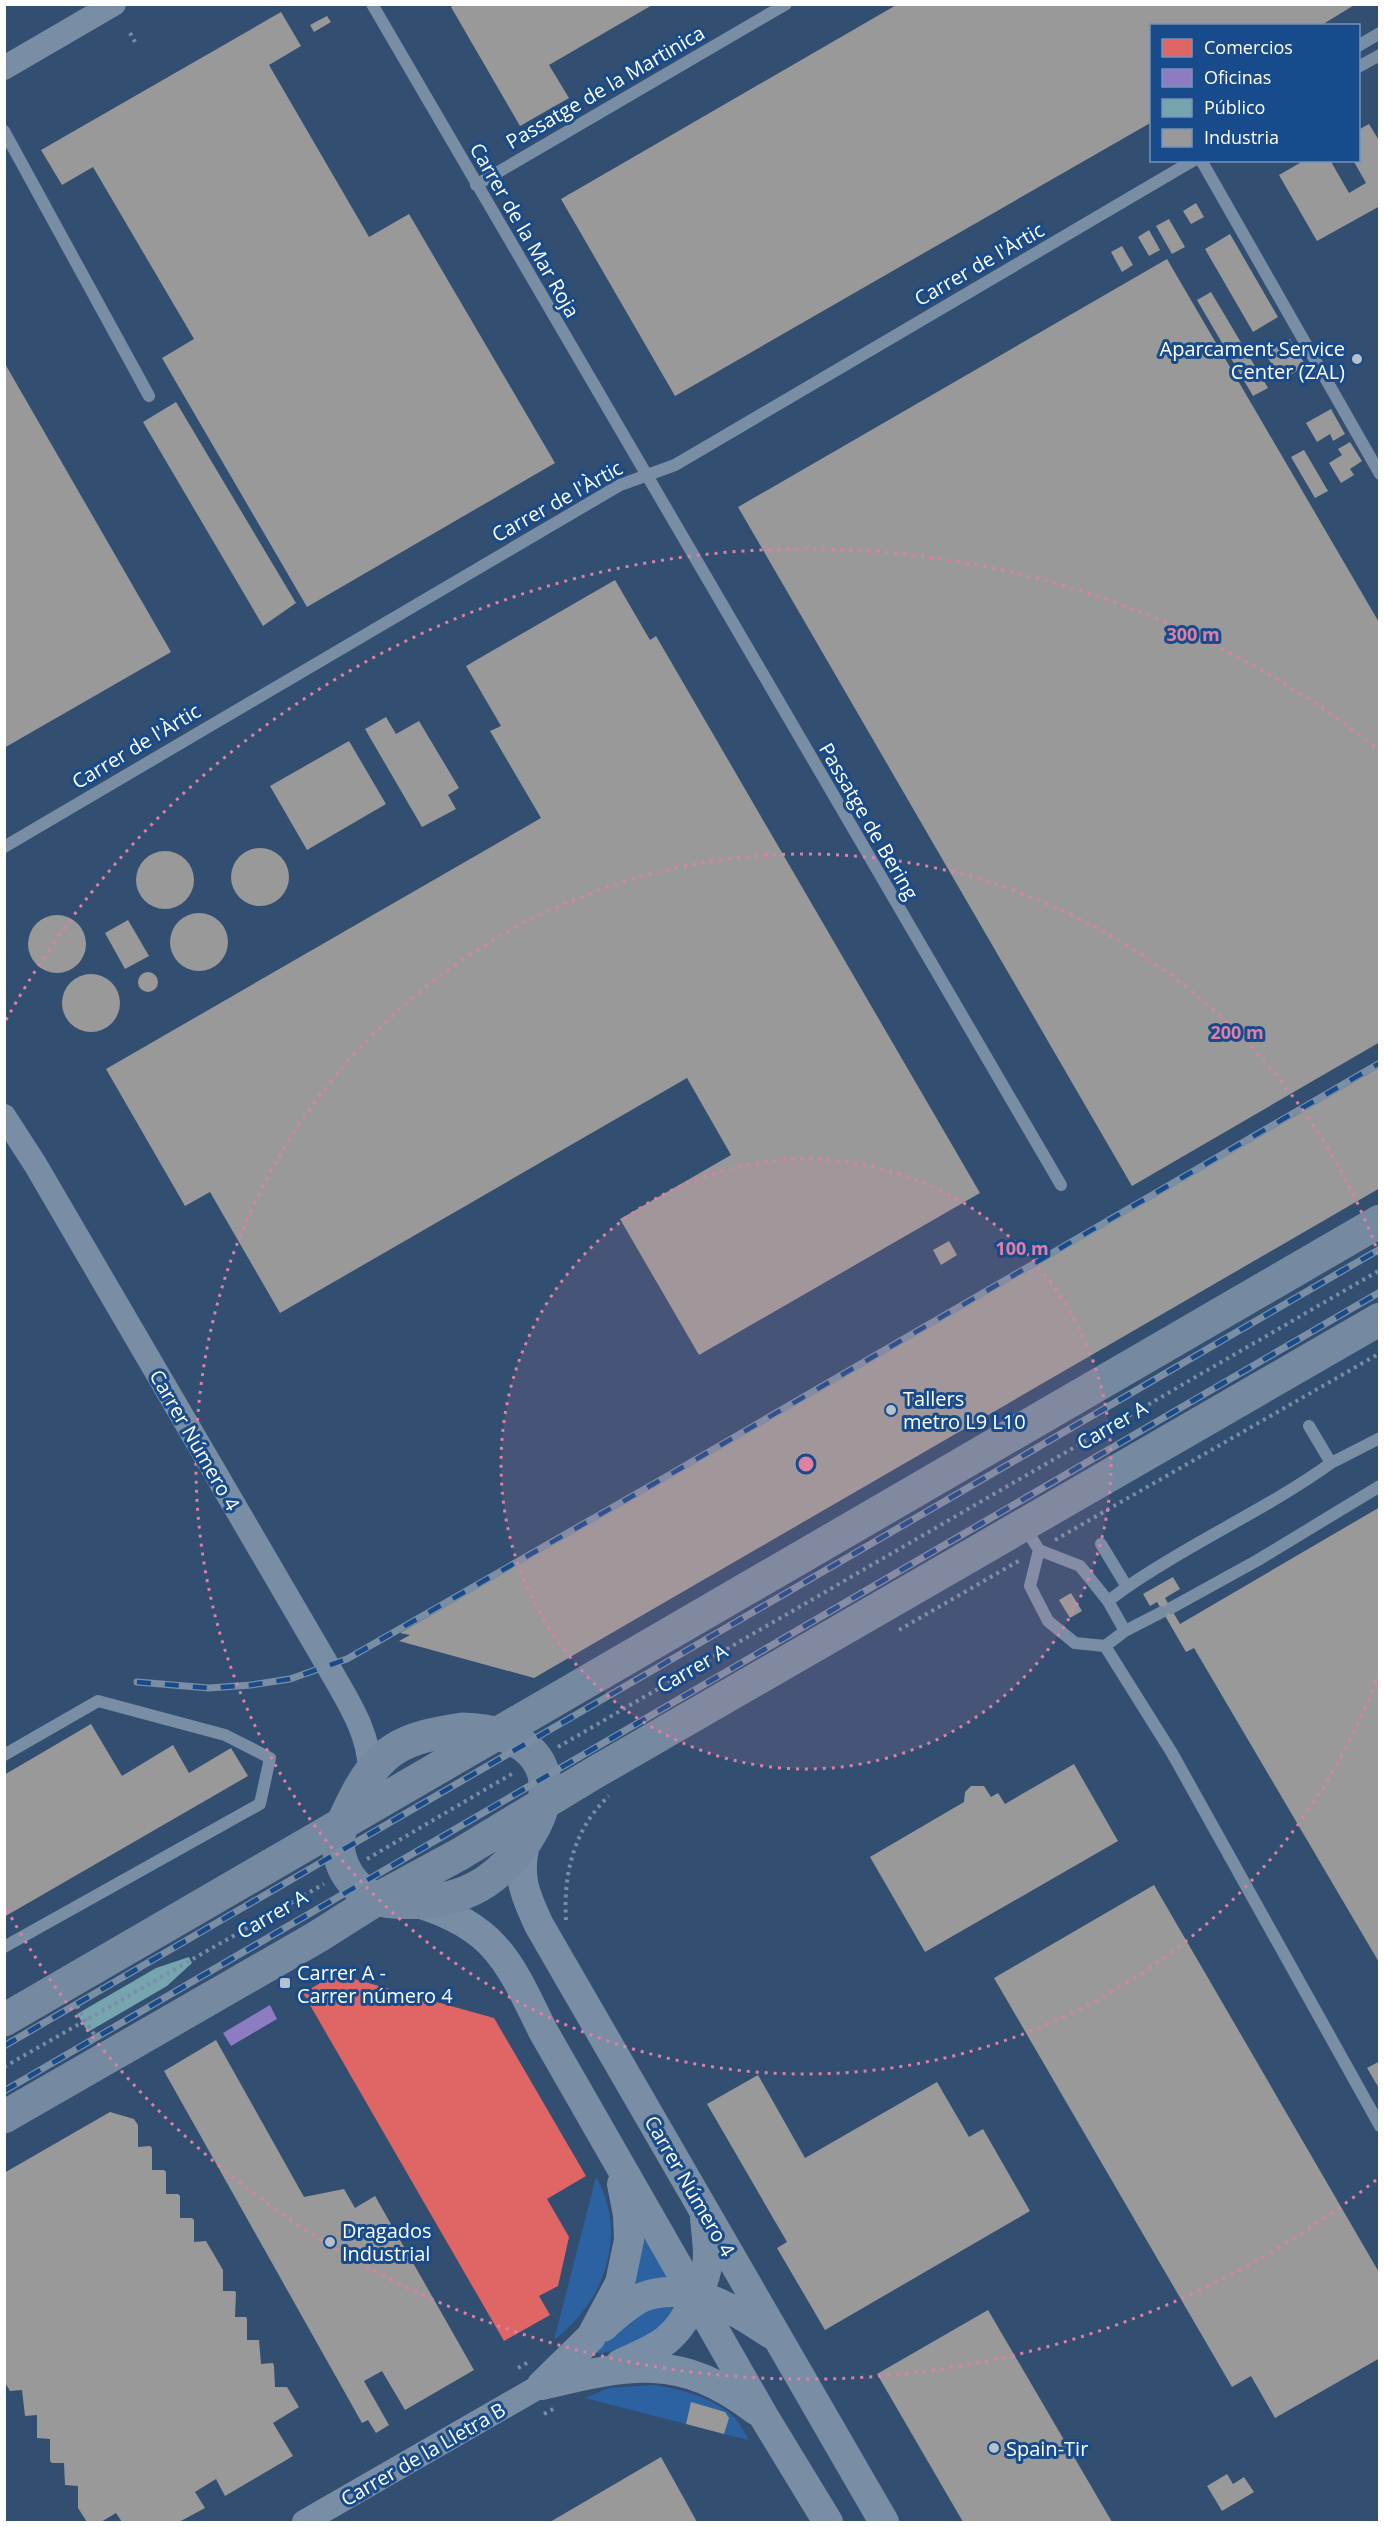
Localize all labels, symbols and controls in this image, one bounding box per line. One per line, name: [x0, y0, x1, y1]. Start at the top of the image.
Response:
street label: Passatge de la Martinica: [501, 19, 709, 155]
legend: [1150, 24, 1360, 162]
text: Comercios: [1204, 35, 1293, 59]
text: Oficinas: [1204, 65, 1271, 89]
text: Público: [1204, 95, 1265, 119]
text: Industria: [1204, 125, 1279, 149]
street label: Carrer de la Mar Roja: [464, 138, 586, 322]
street label: Carrer de l'Àrtic: [909, 216, 1049, 312]
place label: Aparcament Service Center (ZAL): [1160, 335, 1345, 385]
marker: Aparcament Service Center (ZAL): [1350, 352, 1364, 366]
street label: Carrer de l'Àrtic: [487, 454, 627, 548]
text: 300 m: [1166, 622, 1220, 646]
street label: Carrer de l'Àrtic: [67, 697, 205, 795]
street label: Passatge de Bering: [813, 738, 925, 904]
text: 200 m: [1210, 1020, 1264, 1044]
text: 100 m: [995, 1236, 1049, 1260]
street label: Carrer Número 4: [144, 1365, 247, 1516]
place label: Tallers metro L9 L10: [903, 1385, 1026, 1435]
street label: Carrer A: [1072, 1394, 1153, 1456]
marker: Tallers metro L9 L10: [884, 1403, 898, 1417]
centre of rings: [796, 1454, 816, 1474]
street label: Carrer A: [652, 1637, 733, 1699]
street label: Carrer A: [232, 1883, 313, 1945]
place label: Carrer A - Carrer número 4: [297, 1959, 453, 2009]
marker: Carrer A - Carrer número 4: [278, 1976, 292, 1990]
street label: Carrer Número 4: [639, 2111, 742, 2262]
place label: Dragados Industrial: [342, 2217, 432, 2267]
marker: Dragados Industrial: [323, 2235, 337, 2249]
street label: Carrer de la Lletra B: [336, 2396, 510, 2512]
place label: Spain-Tir: [1006, 2435, 1088, 2462]
marker: Spain-Tir: [987, 2441, 1001, 2455]

